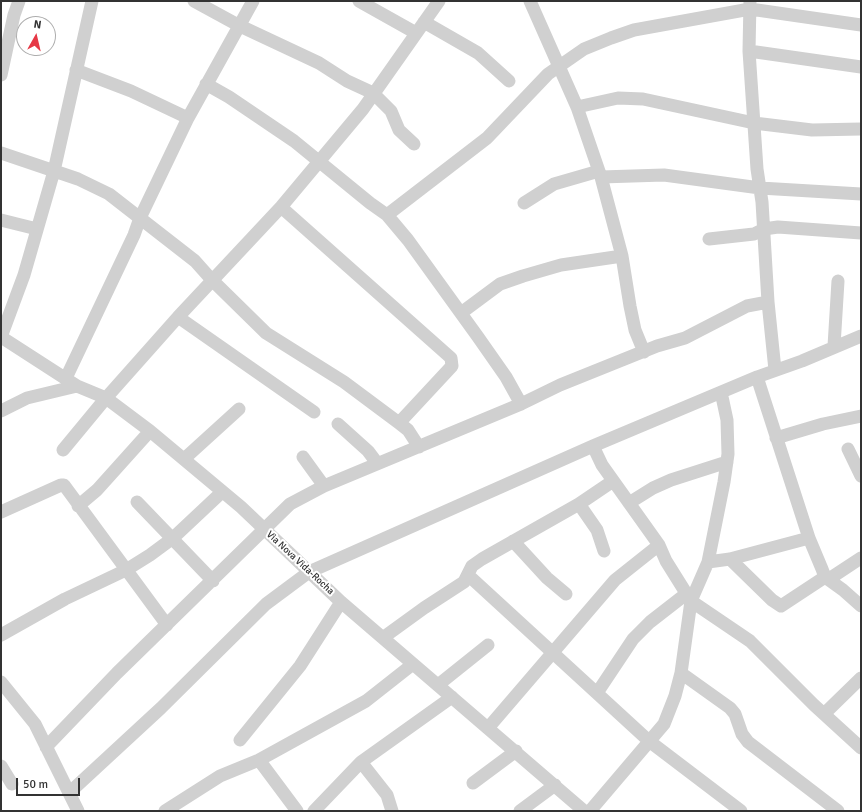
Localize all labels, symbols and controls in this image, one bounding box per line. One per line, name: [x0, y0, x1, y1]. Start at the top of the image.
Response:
north arrow: [16, 16, 56, 56]
text: N: [33, 18, 42, 32]
street label: Via Nova Vida-Rocha: [264, 529, 336, 597]
scale bar: [18, 770, 82, 796]
text: 50 m: [23, 777, 48, 792]

